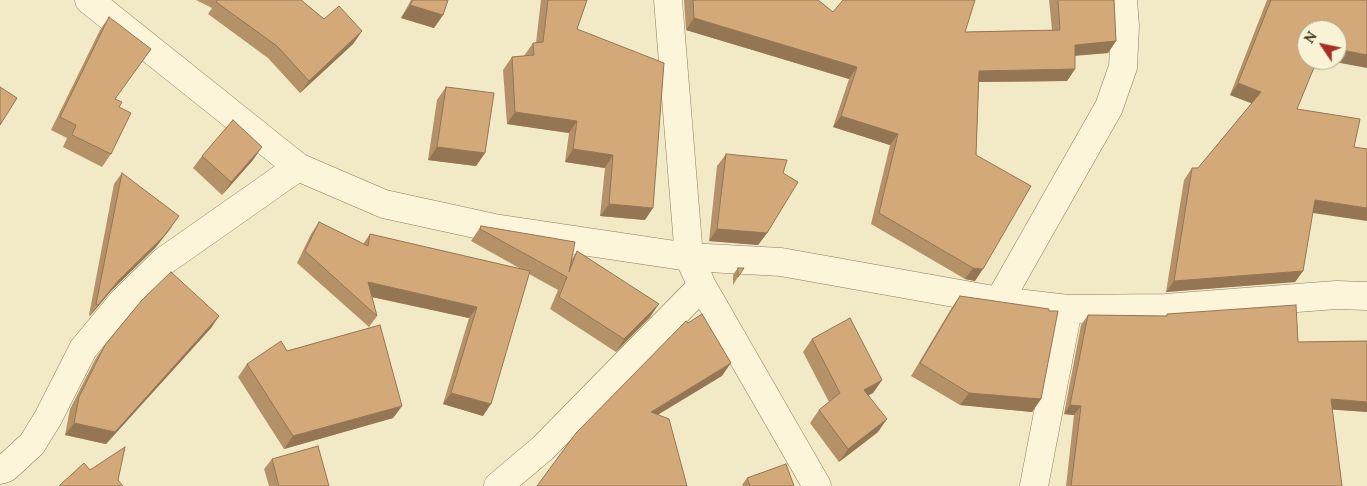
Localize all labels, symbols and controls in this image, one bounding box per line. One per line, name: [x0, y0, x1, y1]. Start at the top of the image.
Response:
north arrow: [1297, 20, 1347, 70]
text: N: [1300, 28, 1321, 47]

